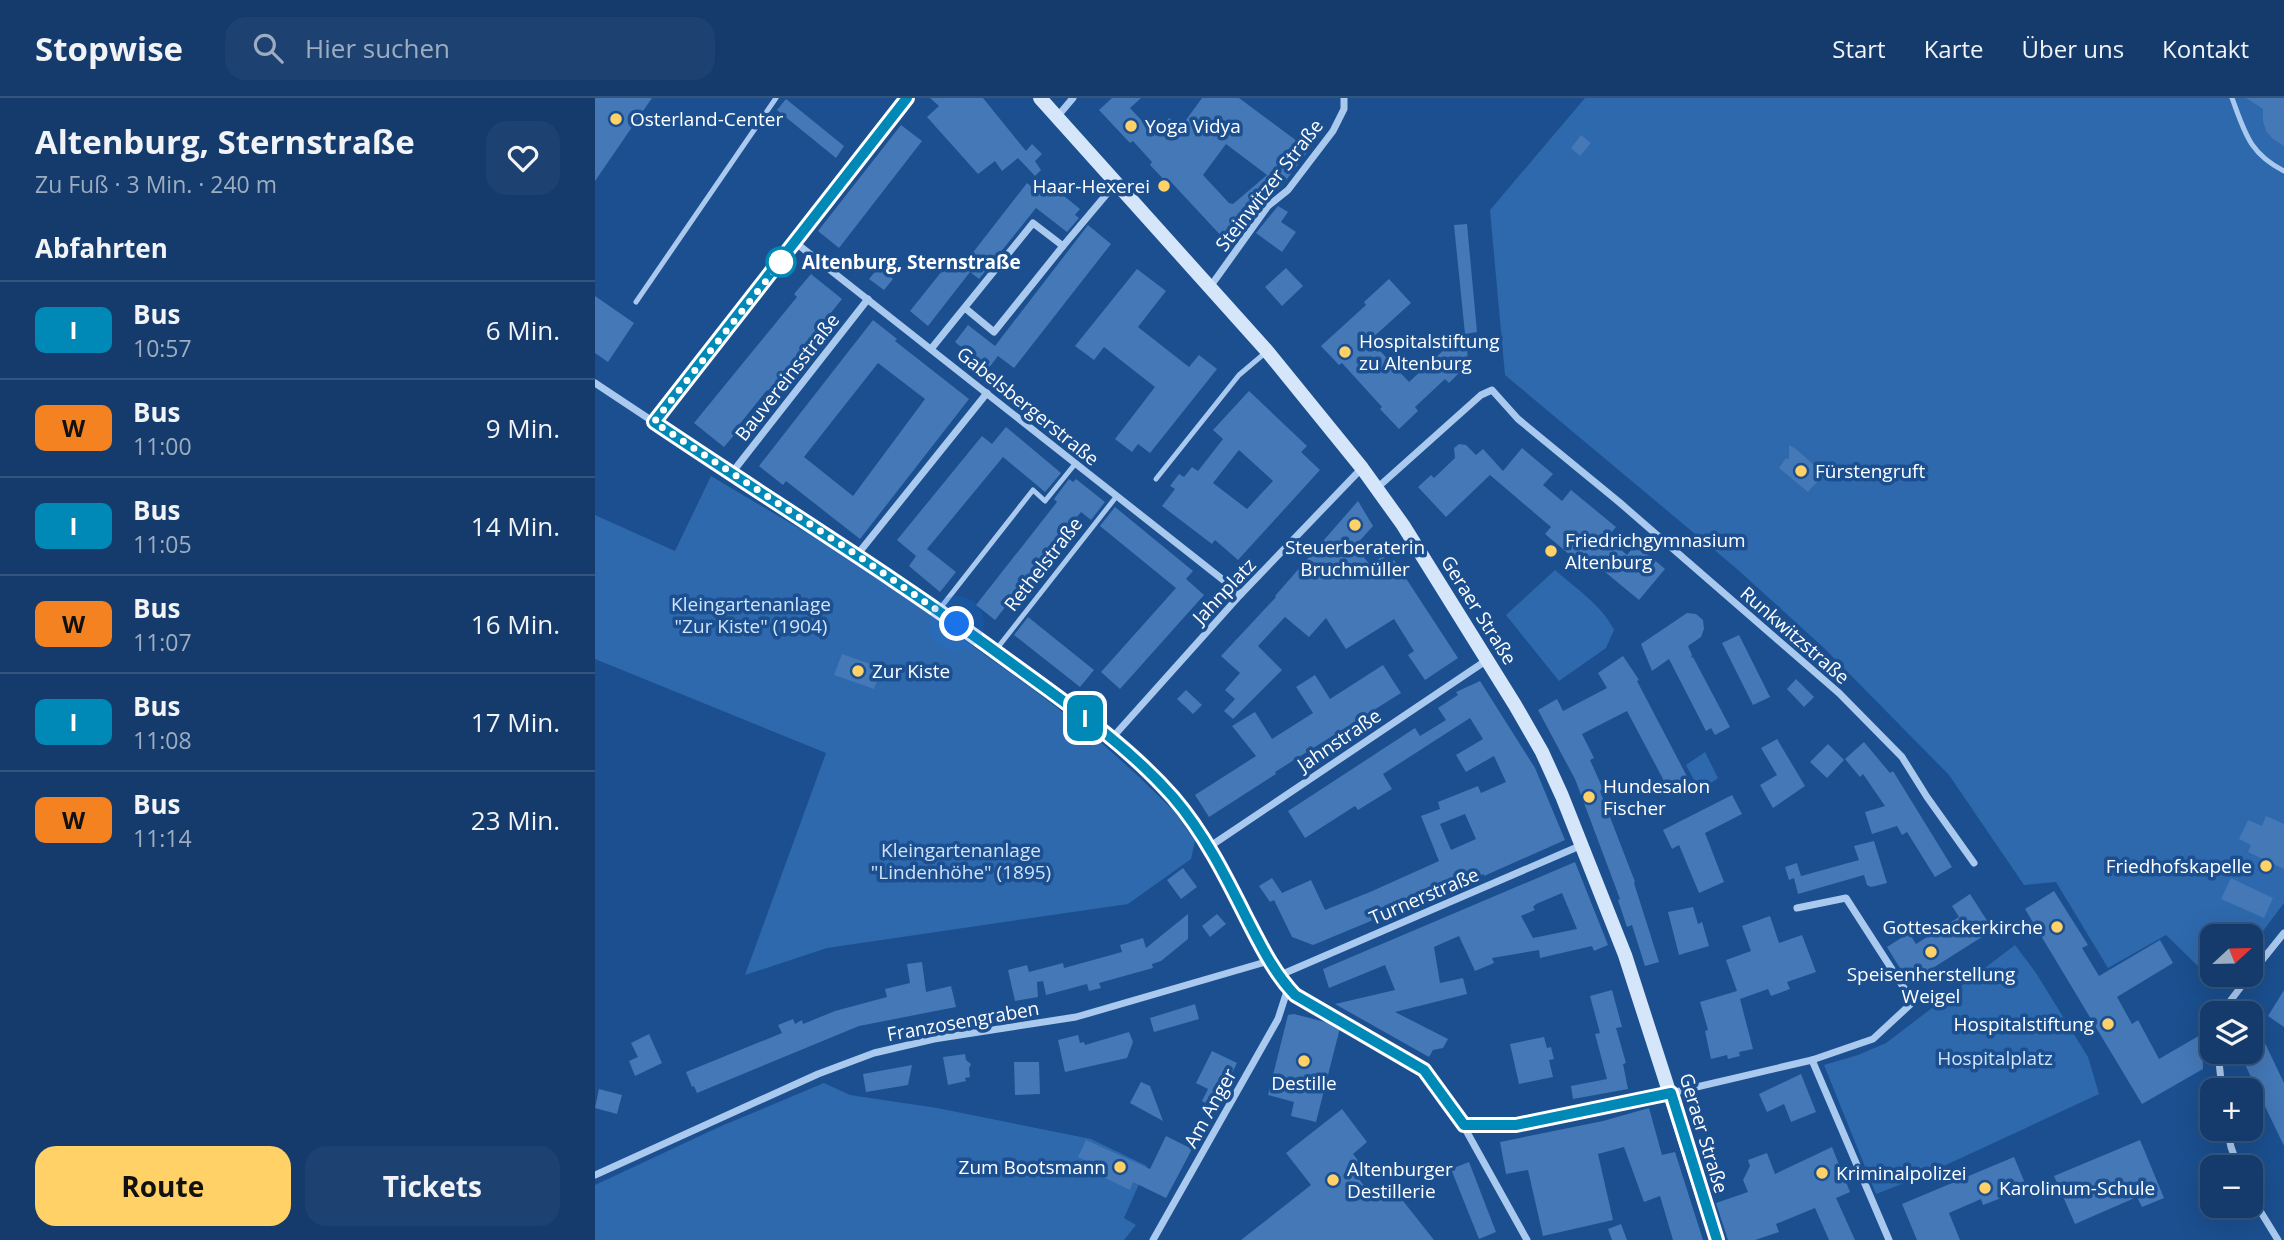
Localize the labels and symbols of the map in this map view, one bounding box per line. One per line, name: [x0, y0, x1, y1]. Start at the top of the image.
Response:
place label: Osterland-Center: [630, 106, 784, 132]
marker: Osterland-Center: [608, 111, 624, 127]
place label: Yoga Vidya: [1145, 113, 1241, 139]
street label: Steinwitzer Straße: [1209, 114, 1329, 256]
marker: Yoga Vidya: [1123, 118, 1139, 134]
place label: Haar-Hexerei: [1032, 173, 1150, 199]
marker: Haar-Hexerei: [1156, 178, 1172, 194]
marker: Altenburg, Sternstraße: [766, 247, 796, 277]
place label: Altenburg, Sternstraße: [802, 249, 1021, 275]
street label: Bauvereinsstraße: [729, 308, 845, 446]
place label: Hospitalstiftung zu Altenburg: [1359, 328, 1499, 376]
street label: Gabelsbergerstraße: [951, 341, 1105, 471]
marker: Hospitalstiftung zu Altenburg: [1337, 344, 1353, 360]
place label: Fürstengruft: [1815, 458, 1925, 484]
marker: Fürstengruft: [1793, 463, 1809, 479]
street label: Rethelstraße: [998, 511, 1088, 617]
marker: Steuerberaterin Bruchmüller: [1347, 517, 1363, 533]
place label: Friedrichgymnasium Altenburg: [1565, 527, 1746, 575]
place label: Steuerberaterin Bruchmüller: [1285, 534, 1425, 582]
marker: Friedrichgymnasium Altenburg: [1543, 543, 1559, 559]
street label: Geraer Straße: [1435, 550, 1523, 670]
street label: Jahnplatz: [1185, 552, 1261, 631]
street label: Runkwitzstraße: [1735, 580, 1855, 690]
park label: Kleingartenanlage "Zur Kiste" (1904): [671, 591, 831, 639]
your location: [939, 606, 974, 641]
place label: Zur Kiste: [872, 658, 950, 684]
marker: Zur Kiste: [850, 663, 866, 679]
line badge: I: [1062, 695, 1108, 741]
street label: Jahnstraße: [1290, 702, 1386, 779]
place label: Hundesalon Fischer: [1603, 773, 1710, 821]
marker: Hundesalon Fischer: [1581, 789, 1597, 805]
park label: Kleingartenanlage "Lindenhöhe" (1895): [871, 837, 1051, 885]
place label: Friedhofskapelle: [2106, 853, 2252, 879]
marker: Friedhofskapelle: [2258, 858, 2274, 874]
street label: Turnerstraße: [1365, 861, 1483, 931]
place label: Gottesackerkirche: [1882, 914, 2043, 940]
marker: Gottesackerkirche: [2049, 919, 2065, 935]
north arrow: [2200, 924, 2263, 987]
marker: Speisenherstellung Weigel: [1923, 944, 1939, 960]
place label: Speisenherstellung Weigel: [1847, 961, 2015, 1009]
street label: Franzosengraben: [885, 995, 1041, 1047]
place label: Hospitalstiftung: [1954, 1011, 2094, 1037]
marker: Hospitalstiftung: [2100, 1016, 2116, 1032]
park label: Hospitalplatz: [1937, 1045, 2053, 1071]
marker: Destille: [1296, 1053, 1312, 1069]
street label: Am Anger: [1178, 1063, 1243, 1152]
place label: Destille: [1271, 1070, 1337, 1096]
street label: Geraer Straße: [1673, 1070, 1735, 1196]
place label: Zum Bootsmann: [959, 1154, 1106, 1180]
place label: Altenburger Destillerie: [1347, 1156, 1453, 1204]
marker: Zum Bootsmann: [1112, 1159, 1128, 1175]
place label: Kriminalpolizei: [1836, 1160, 1967, 1186]
marker: Kriminalpolizei: [1814, 1165, 1830, 1181]
marker: Altenburger Destillerie: [1325, 1172, 1341, 1188]
place label: Karolinum-Schule: [1999, 1175, 2155, 1201]
marker: Karolinum-Schule: [1977, 1180, 1993, 1196]

